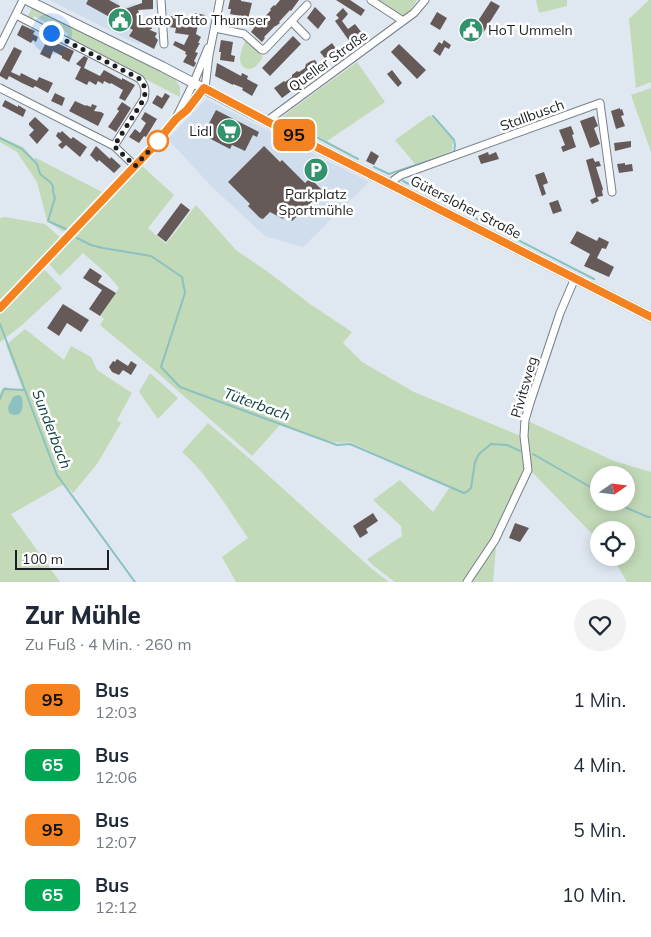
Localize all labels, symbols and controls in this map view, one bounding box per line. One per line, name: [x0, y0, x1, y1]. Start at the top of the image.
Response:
public building icon: Lotto Totto Thumser: [107, 7, 133, 33]
place label: Lotto Totto Thumser: [138, 11, 269, 29]
public building icon: HoT Ummeln: [458, 17, 484, 43]
your location: [39, 21, 64, 46]
place label: HoT Ummeln: [488, 21, 573, 39]
street label: Queller Straße: [285, 26, 371, 96]
street label: Stallbusch: [497, 95, 567, 135]
supermarket icon: Lidl: [216, 118, 242, 144]
line badge: 95: [272, 119, 316, 151]
place label: Lidl: [189, 122, 212, 140]
text: 95: [283, 123, 305, 146]
unlabelled marker: [147, 130, 169, 152]
parking icon: Parkplatz Sportmühle: [303, 157, 329, 183]
street label: Gütersloher Straße: [408, 171, 524, 243]
place label: Parkplatz Sportmühle: [279, 185, 354, 219]
street label: Pivitsweg: [507, 354, 541, 420]
water label: Tüterbach: [221, 383, 293, 425]
water label: Sunderbach: [28, 387, 76, 472]
north arrow: [590, 466, 635, 511]
map controls: [590, 466, 635, 566]
button: locate: [590, 521, 635, 566]
scale bar: [15, 547, 109, 570]
text: 100 m: [22, 550, 63, 568]
button: heart: [574, 599, 626, 651]
text: Zur Mühle: [25, 600, 141, 630]
text: Zu Fuß · 4 Min. · 260 m: [25, 634, 191, 654]
text: Bus: [95, 678, 129, 702]
text: 95: [42, 688, 63, 711]
text: 1 Min.: [573, 688, 626, 712]
text: 12:03: [95, 702, 137, 722]
text: Bus: [95, 743, 129, 767]
text: 65: [42, 753, 63, 776]
text: 4 Min.: [573, 753, 626, 777]
text: 12:06: [95, 767, 137, 787]
text: Bus: [95, 808, 129, 832]
text: 95: [42, 818, 63, 841]
text: 5 Min.: [573, 818, 626, 842]
text: 12:07: [95, 832, 137, 852]
text: Bus: [95, 873, 129, 897]
text: 65: [42, 883, 63, 906]
text: 10 Min.: [562, 883, 626, 907]
text: 12:12: [95, 897, 137, 917]

